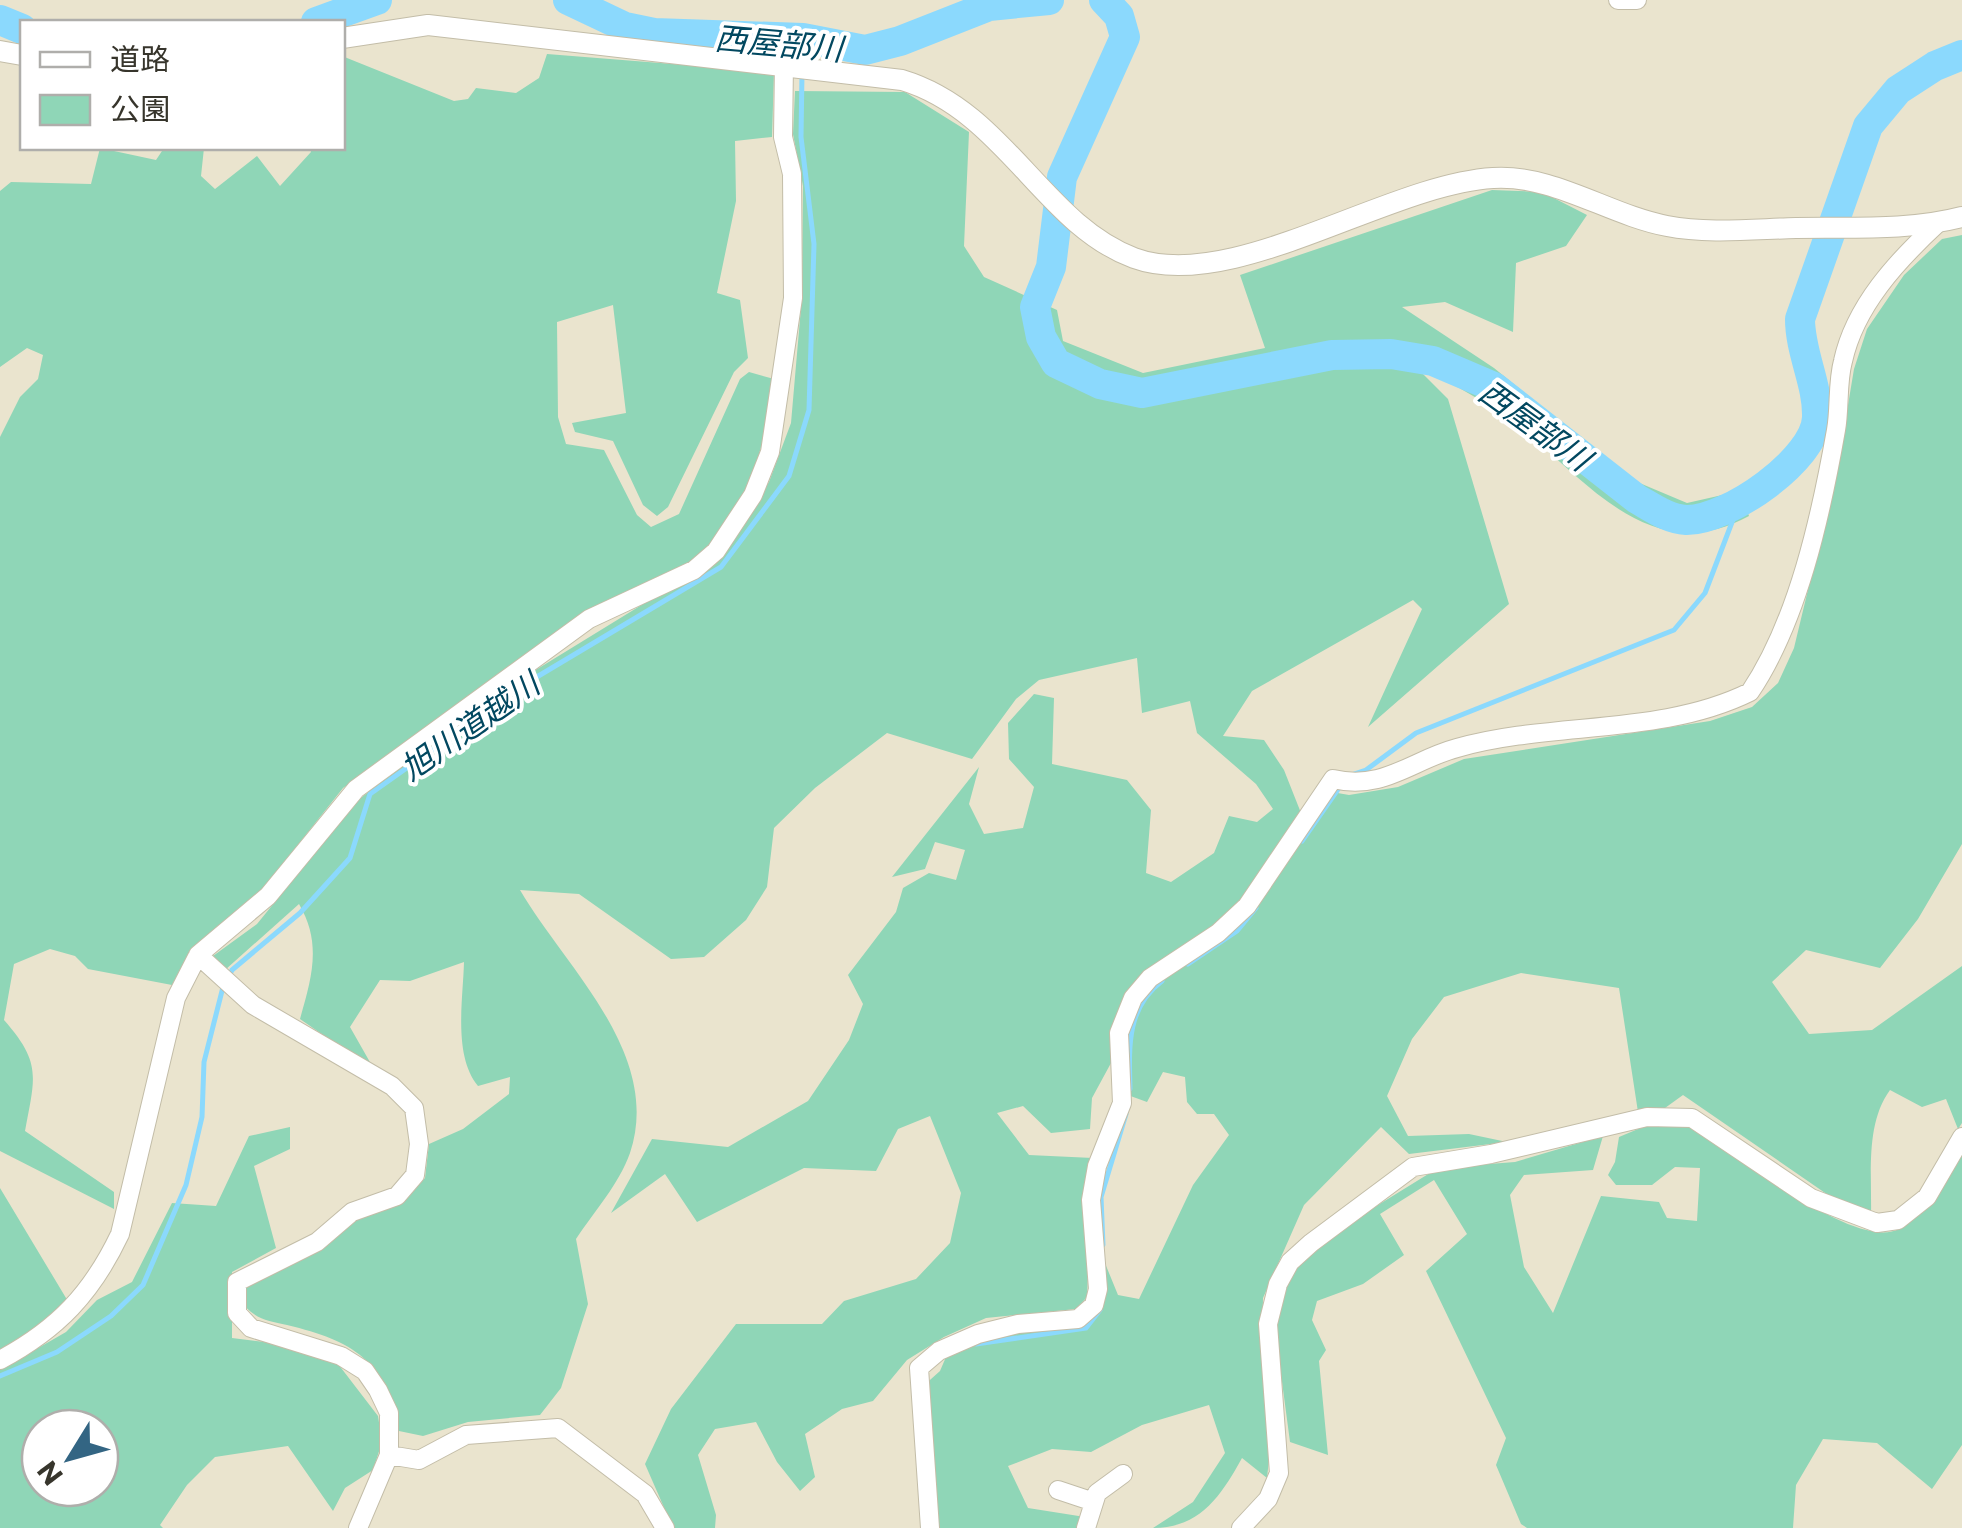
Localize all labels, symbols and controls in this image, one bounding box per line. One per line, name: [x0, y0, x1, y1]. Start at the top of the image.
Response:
water label: 西屋部川: [713, 16, 847, 68]
legend: [20, 20, 345, 150]
text: 道路: [110, 39, 170, 76]
text: 公園: [110, 89, 170, 126]
water label: 西屋部川: [1472, 370, 1602, 480]
water label: 旭川道越川: [392, 661, 548, 787]
north arrow: [20, 1408, 120, 1508]
text: N: [29, 1455, 69, 1492]

